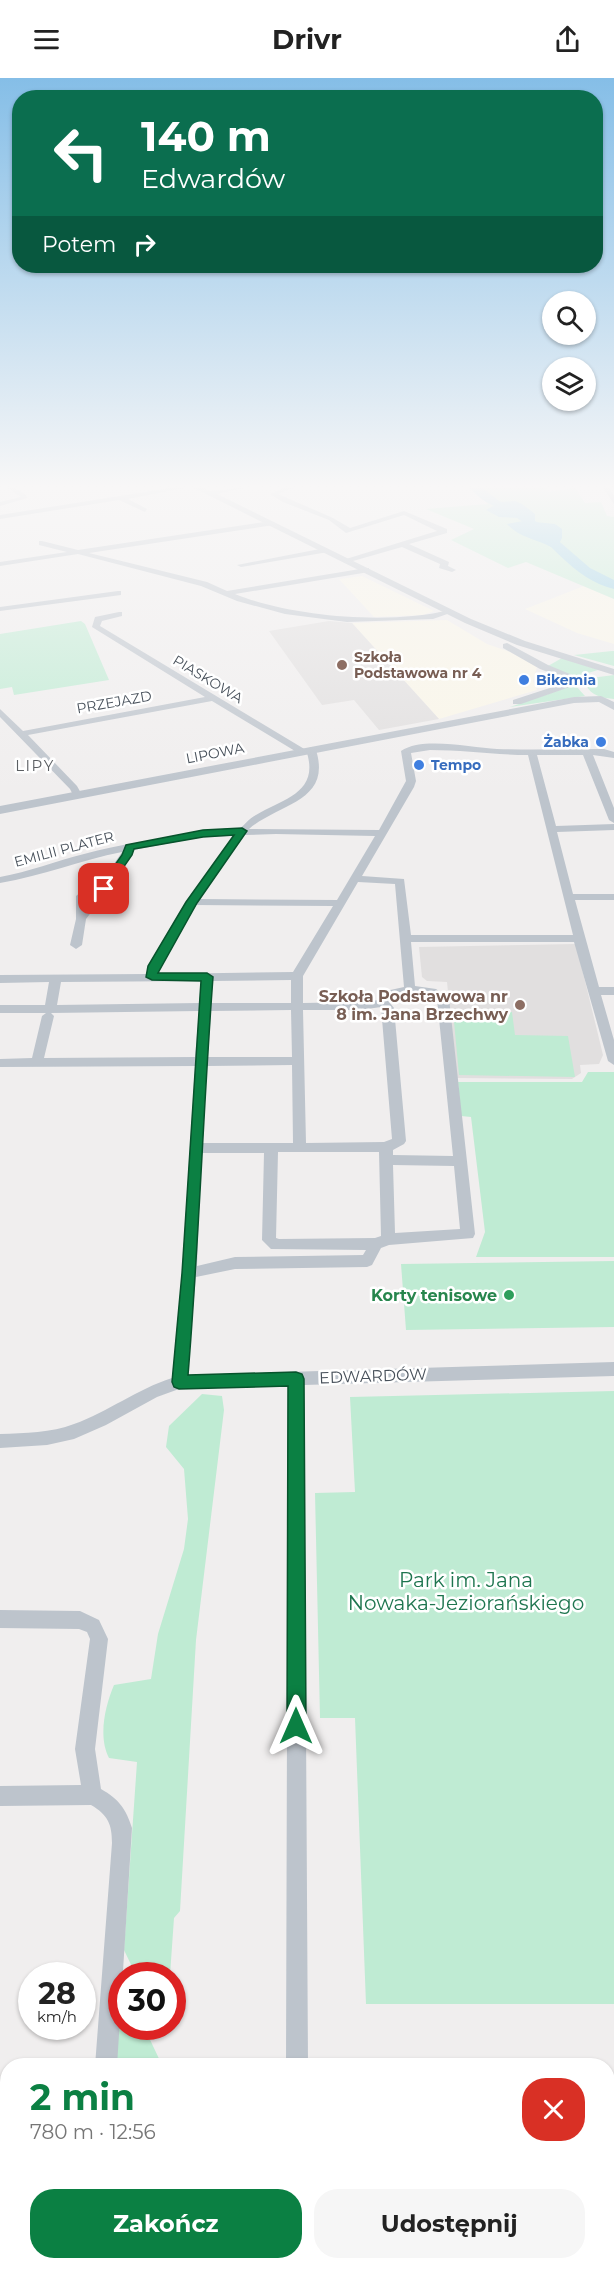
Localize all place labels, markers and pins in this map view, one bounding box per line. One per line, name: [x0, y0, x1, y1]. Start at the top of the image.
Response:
place label: Szkoła Podstawowa nr 4: [354, 648, 482, 682]
marker: Szkoła Podstawowa nr 4: [335, 658, 349, 672]
place label: Bikemia: [536, 671, 596, 689]
marker: Bikemia: [517, 673, 531, 687]
place label: Żabka: [544, 733, 589, 751]
marker: Żabka: [594, 735, 608, 749]
place label: Tempo: [431, 756, 481, 774]
marker: Tempo: [412, 758, 426, 772]
pin: [78, 863, 129, 914]
place label: Szkoła Podstawowa nr 8 im. Jana Brzechwy: [319, 987, 508, 1024]
marker: Szkoła Podstawowa nr 8 im. Jana Brzechwy: [513, 998, 527, 1012]
place label: Korty tenisowe: [371, 1286, 497, 1305]
marker: Korty tenisowe: [502, 1288, 516, 1302]

